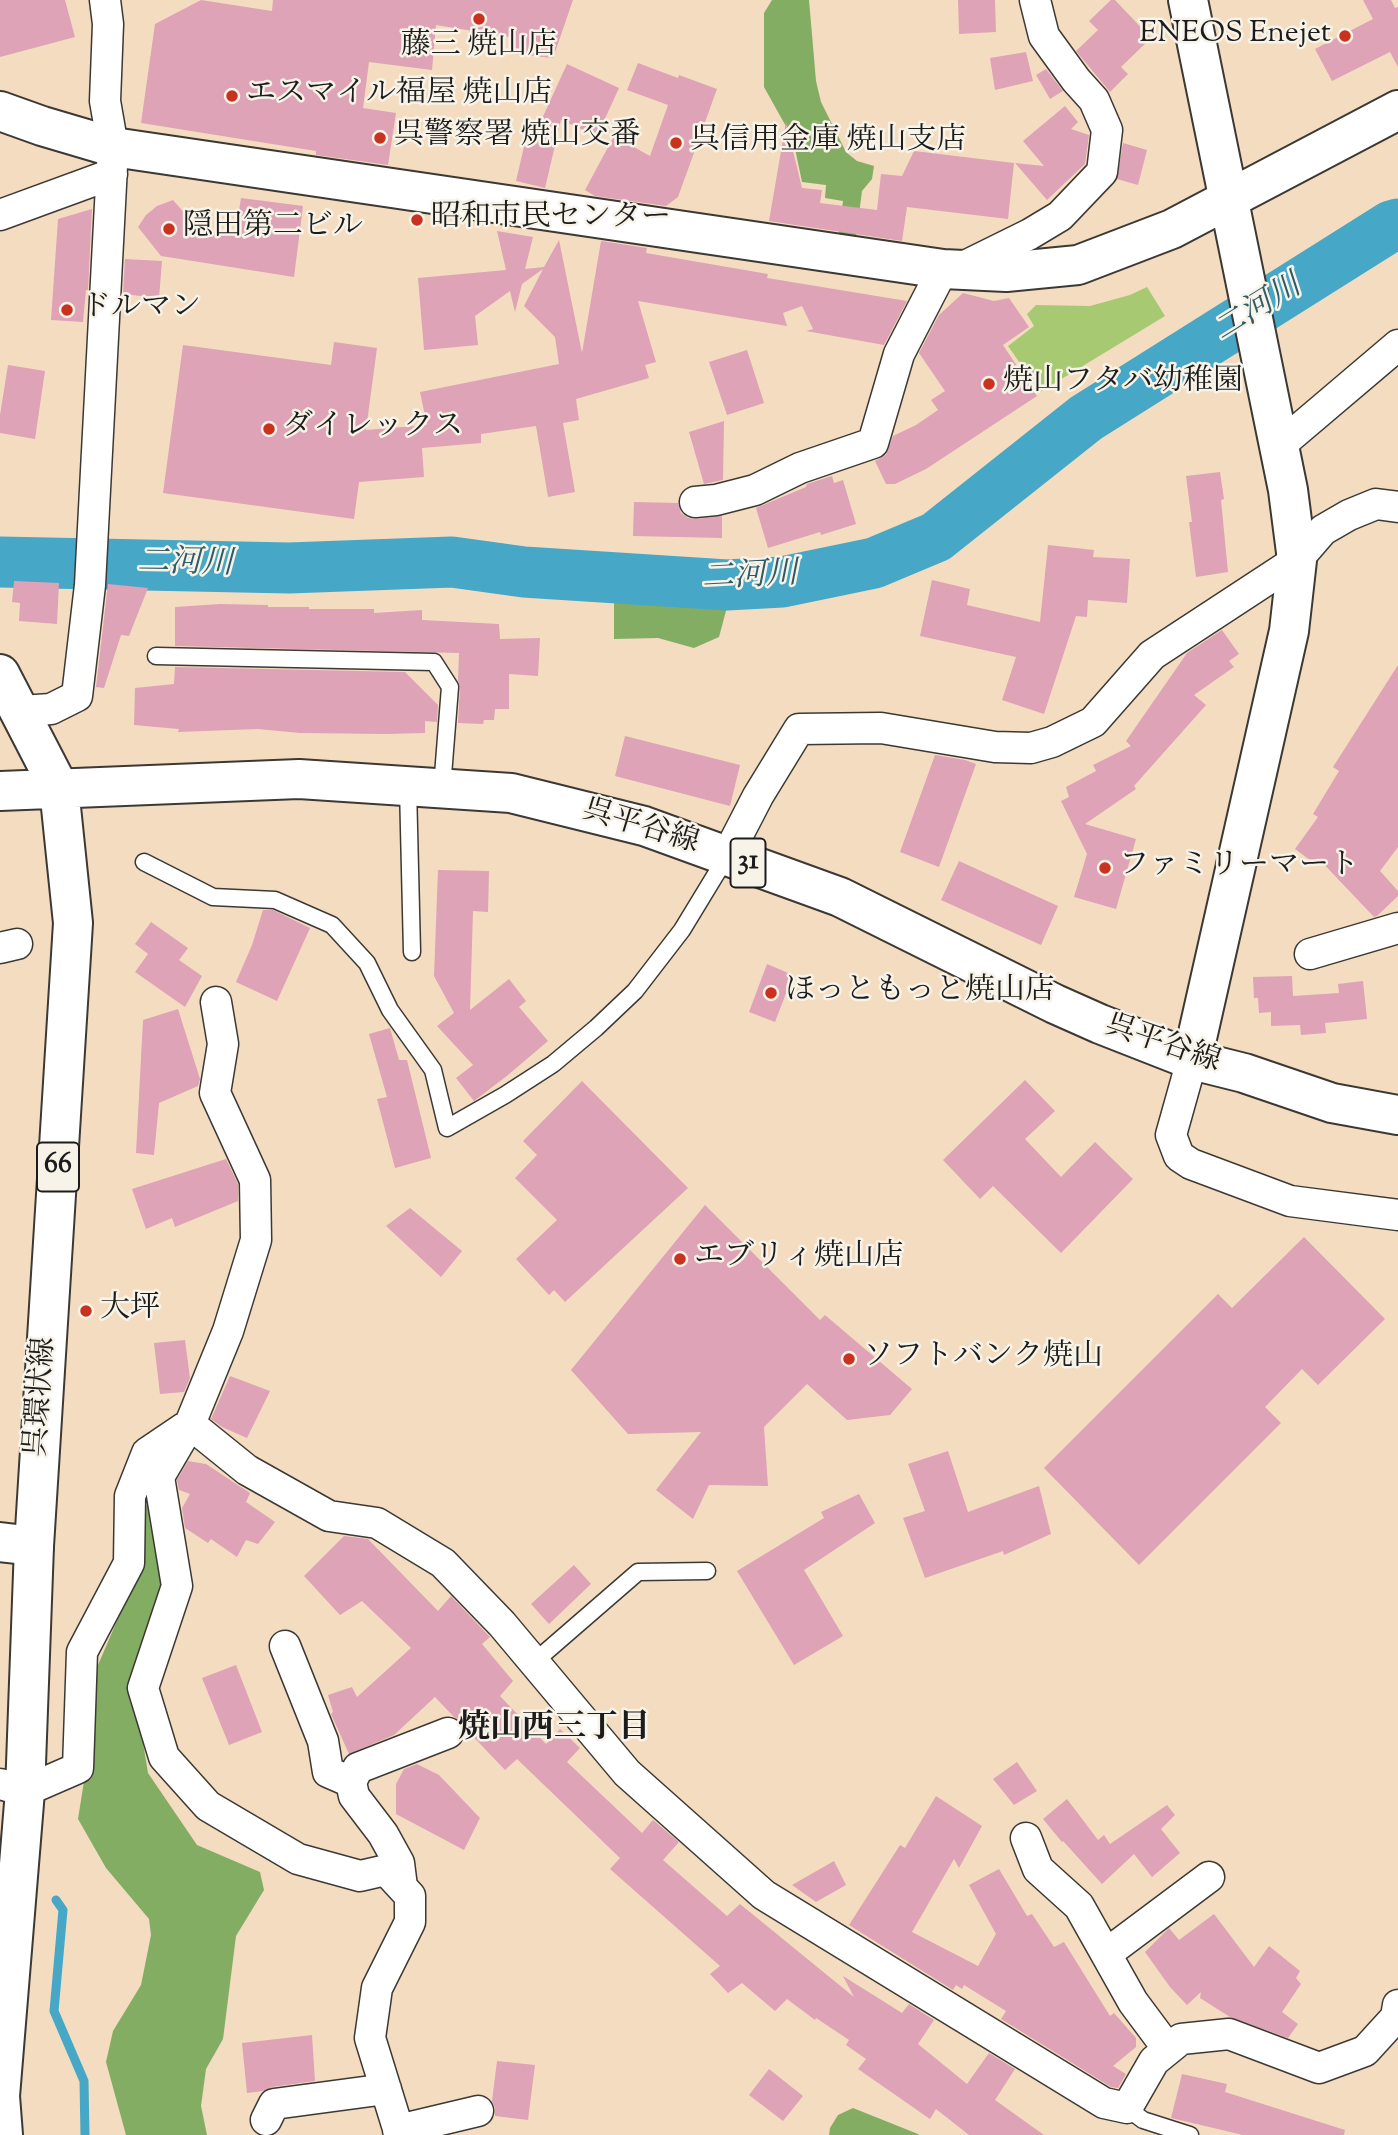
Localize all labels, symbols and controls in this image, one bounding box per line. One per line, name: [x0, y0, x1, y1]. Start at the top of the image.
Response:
marker: 藤三 焼山店: [471, 11, 487, 27]
place label: ENEOS Enejet: [1139, 18, 1331, 54]
marker: ENEOS Enejet: [1337, 28, 1353, 44]
place label: 藤三 焼山店: [401, 30, 557, 66]
place label: エスマイル福屋 焼山店: [246, 78, 552, 114]
marker: エスマイル福屋 焼山店: [224, 88, 240, 104]
place label: 呉警察署 焼山交番: [394, 120, 640, 156]
place label: 呉信用金庫 焼山支店: [690, 125, 966, 161]
marker: 呉警察署 焼山交番: [372, 130, 388, 146]
marker: 呉信用金庫 焼山支店: [668, 135, 684, 151]
place label: 昭和市民センター: [431, 202, 671, 238]
place label: 隠田第二ビル: [183, 211, 363, 247]
marker: 昭和市民センター: [409, 212, 425, 228]
marker: 隠田第二ビル: [161, 221, 177, 237]
water label: 二河川: [1208, 269, 1310, 353]
place label: ドルマン: [81, 292, 201, 328]
marker: ドルマン: [59, 302, 75, 318]
place label: 焼山フタバ幼稚園: [1003, 366, 1243, 402]
marker: 焼山フタバ幼稚園: [981, 376, 997, 392]
place label: ダイレックス: [283, 411, 463, 447]
marker: ダイレックス: [261, 421, 277, 437]
water label: 二河川: [137, 546, 233, 586]
water label: 二河川: [701, 557, 799, 601]
street label: 呉平谷線: [577, 794, 703, 864]
road number: 31: [730, 838, 766, 888]
place label: ファミリーマート: [1119, 850, 1359, 886]
marker: ファミリーマート: [1097, 860, 1113, 876]
place label: ほっともっと焼山店: [785, 975, 1055, 1011]
marker: ほっともっと焼山店: [763, 985, 779, 1001]
street label: 呉平谷線: [1099, 1009, 1225, 1083]
road number: 66: [37, 1142, 79, 1192]
place label: エブリィ焼山店: [694, 1241, 904, 1277]
marker: エブリィ焼山店: [672, 1251, 688, 1267]
place label: 大坪: [100, 1293, 160, 1329]
marker: 大坪: [78, 1303, 94, 1319]
street label: 呉環状線: [21, 1336, 65, 1458]
place label: ソフトバンク焼山: [863, 1341, 1103, 1377]
marker: ソフトバンク焼山: [841, 1351, 857, 1367]
district label: 焼山西三丁目: [458, 1712, 650, 1750]

